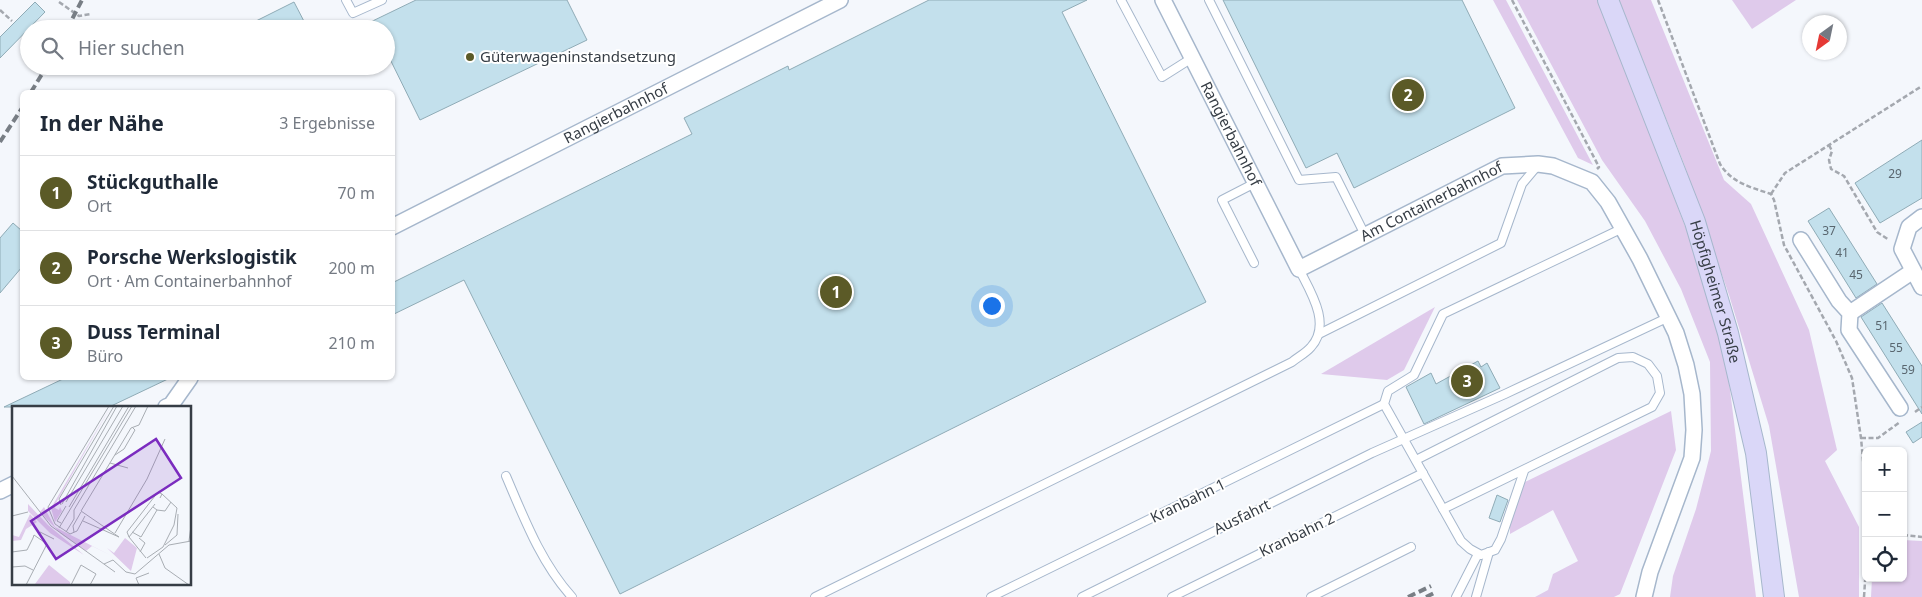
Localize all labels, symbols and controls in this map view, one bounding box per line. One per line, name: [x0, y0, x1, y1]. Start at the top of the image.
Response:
north arrow: [1802, 15, 1847, 60]
search box: [20, 20, 395, 75]
icon: search: [38, 34, 66, 62]
text: Hier suchen: [78, 35, 185, 61]
place label: Güterwageninstandsetzung: [480, 46, 676, 66]
marker: Güterwageninstandsetzung: [464, 51, 476, 63]
pin: 2: [1392, 76, 1424, 114]
street label: Rangierbahnhof: [560, 77, 672, 147]
street label: Rangierbahnhof: [1197, 78, 1267, 190]
text: In der Nähe: [40, 109, 164, 137]
text: 3 Ergebnisse: [279, 112, 375, 134]
street label: Am Containerbahnhof: [1357, 156, 1506, 245]
house number: 29: [1888, 165, 1902, 182]
text: Stückguthalle: [87, 169, 219, 195]
text: 1: [51, 182, 61, 204]
text: 70 m: [338, 182, 375, 204]
text: Ort: [87, 195, 112, 217]
street label: Höpfigheimer Straße: [1686, 218, 1746, 365]
house number: 37: [1822, 222, 1836, 239]
text: Porsche Werkslogistik: [87, 244, 297, 270]
house number: 41: [1835, 244, 1849, 261]
text: 2: [51, 257, 61, 279]
text: 200 m: [328, 257, 375, 279]
house number: 45: [1849, 266, 1863, 283]
text: Ort · Am Containerbahnhof: [87, 270, 292, 292]
pin: 1: [820, 273, 852, 311]
your location: [979, 293, 1005, 319]
house number: 51: [1875, 317, 1889, 334]
text: Duss Terminal: [87, 319, 220, 345]
text: 3: [51, 332, 61, 354]
text: 210 m: [328, 332, 375, 354]
house number: 55: [1889, 339, 1903, 356]
text: Büro: [87, 345, 123, 367]
house number: 59: [1901, 361, 1915, 378]
pin: 3: [1451, 362, 1483, 400]
inset map: [12, 406, 191, 584]
map controls: [1862, 447, 1907, 582]
button: +: [1862, 447, 1907, 492]
street label: Kranbahn 1: [1147, 473, 1229, 527]
button: −: [1862, 492, 1907, 537]
street label: Ausfahrt: [1210, 494, 1274, 538]
street label: Kranbahn 2: [1256, 507, 1338, 561]
button: locate: [1862, 537, 1907, 582]

